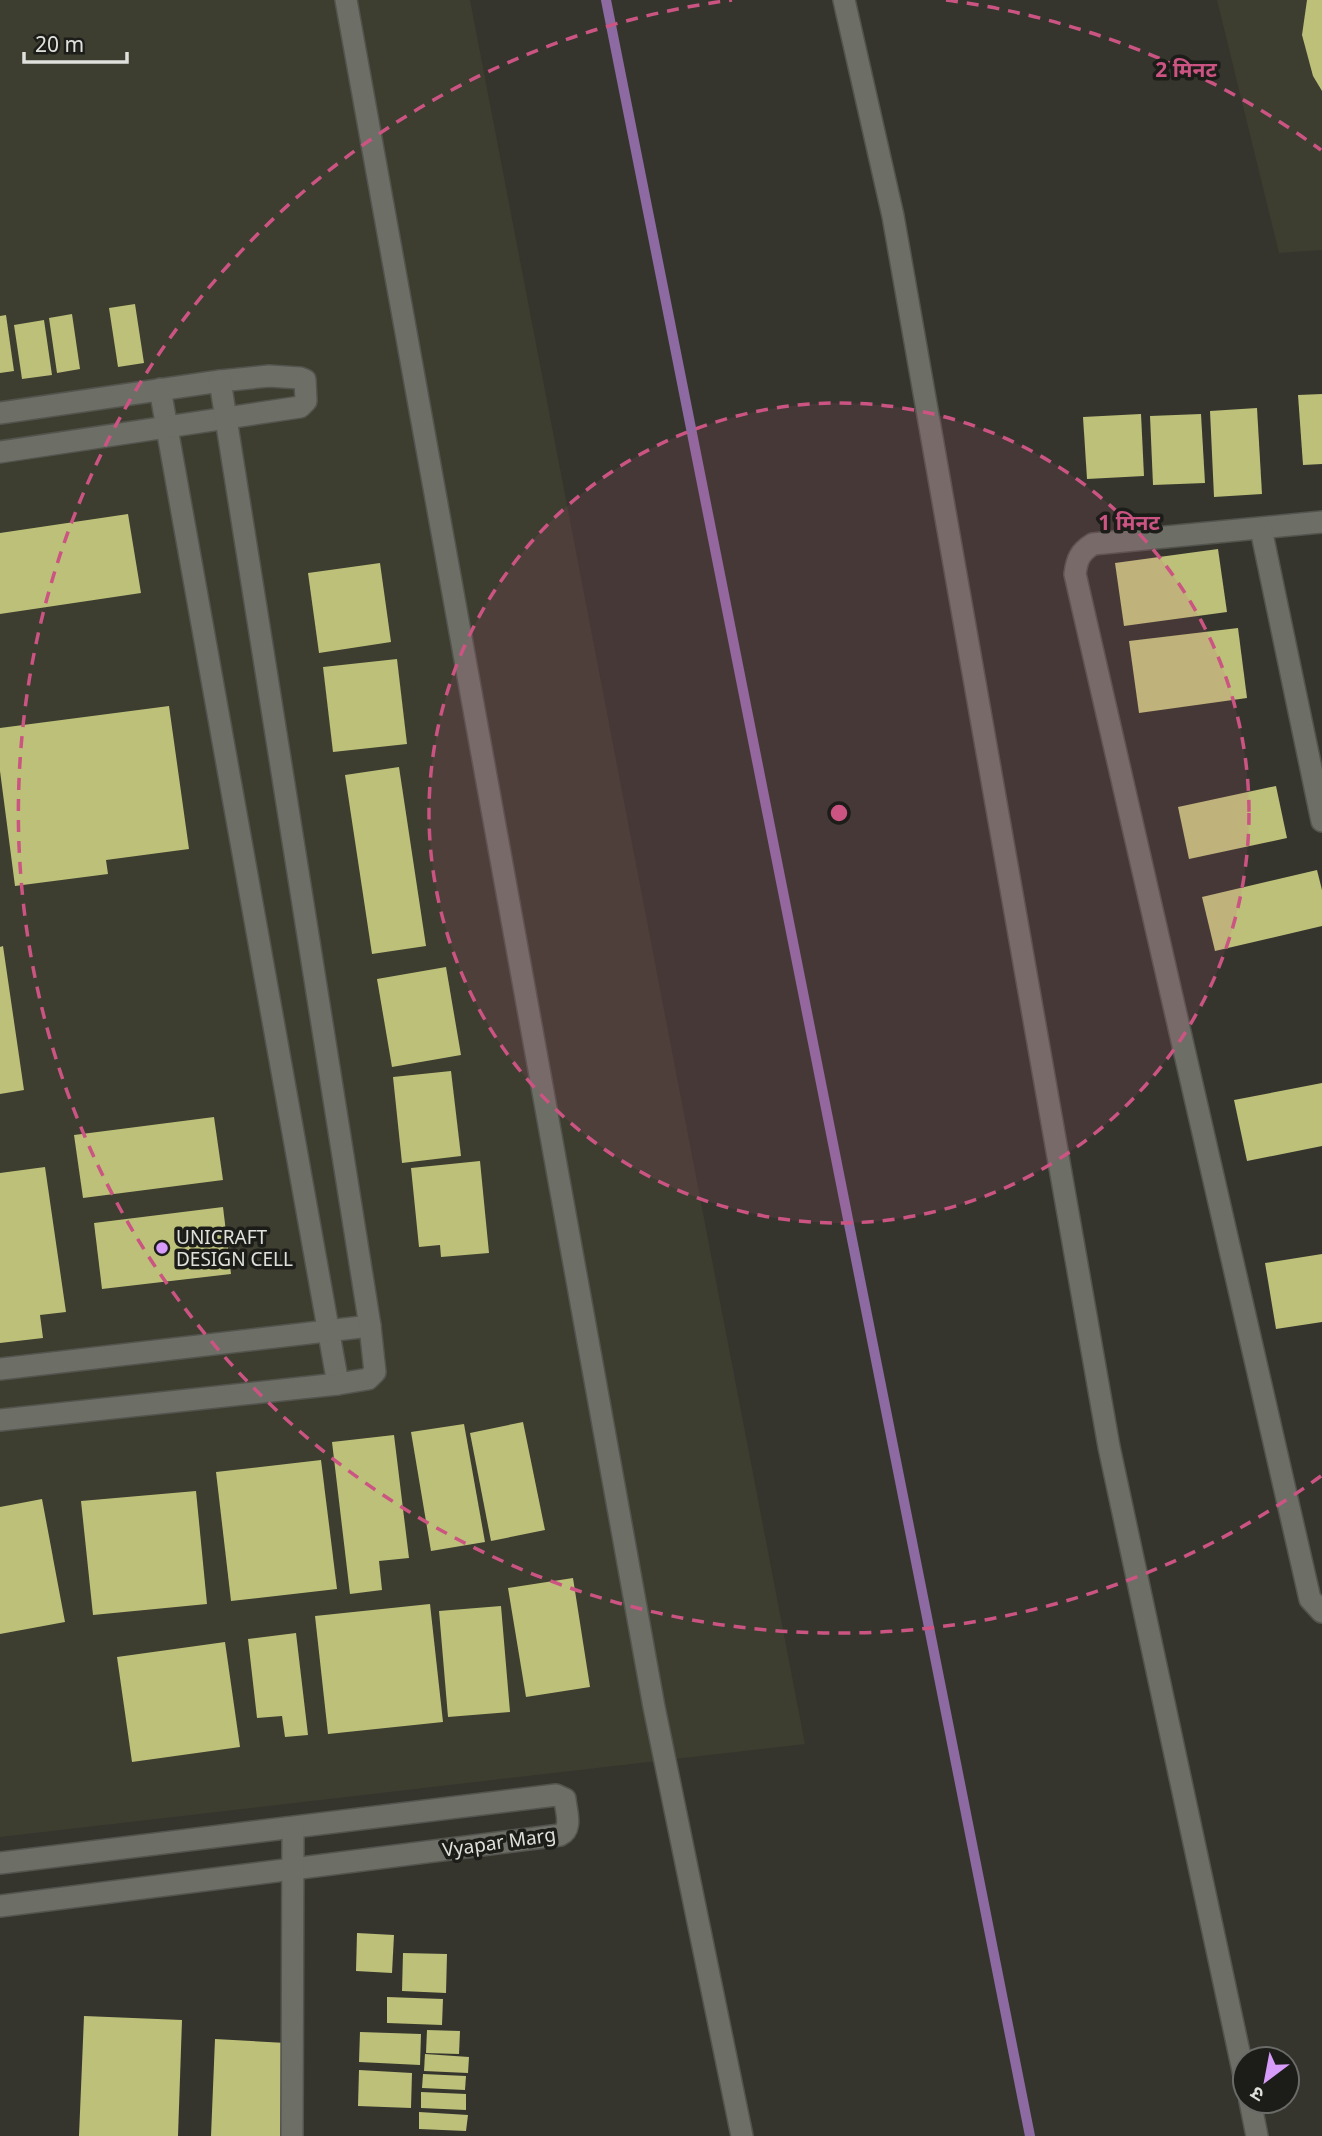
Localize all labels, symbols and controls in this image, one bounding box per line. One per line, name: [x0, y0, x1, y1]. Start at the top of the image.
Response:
scale bar: [24, 21, 128, 65]
text: 20 m: [35, 30, 84, 58]
text: 2 मिनट: [1155, 55, 1217, 83]
text: 1 मिनट: [1098, 508, 1160, 536]
centre of rings: [827, 801, 851, 825]
place label: UNICRAFT DESIGN CELL: [176, 1224, 293, 1272]
marker: UNICRAFT DESIGN CELL: [154, 1240, 170, 1256]
street label: Vyapar Marg: [441, 1821, 557, 1863]
north arrow: [1231, 2045, 1301, 2115]
text: उ: [1245, 2080, 1269, 2108]

